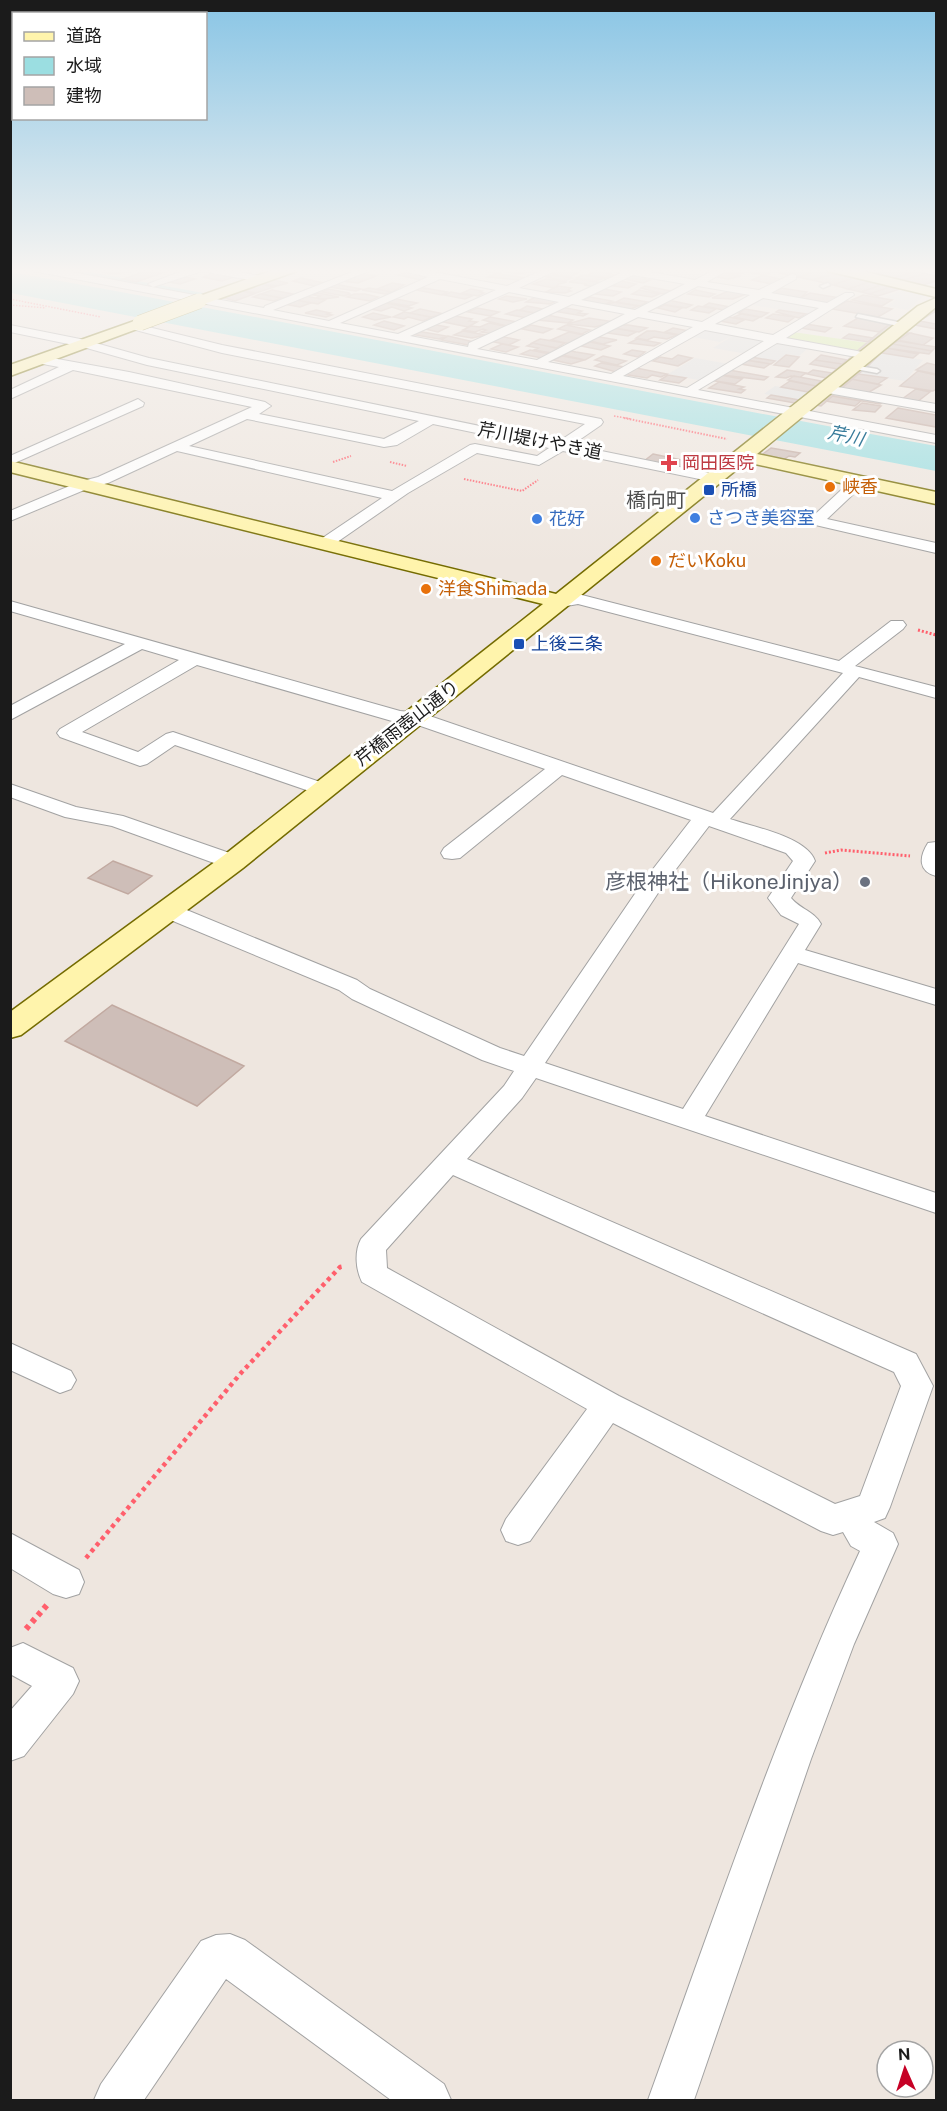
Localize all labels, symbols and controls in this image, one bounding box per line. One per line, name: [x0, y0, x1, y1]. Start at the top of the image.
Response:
legend: [12, 12, 207, 120]
text: 道路: [66, 25, 102, 46]
text: 水域: [66, 55, 102, 76]
text: 建物: [66, 85, 102, 106]
street label: 芹川堤けやき道: [476, 418, 604, 463]
water label: 芹川: [826, 421, 868, 450]
place label: 岡田医院: [682, 452, 754, 473]
marker: 岡田医院: [660, 454, 678, 472]
place label: 峡香: [842, 476, 878, 497]
place label: 所橋: [721, 479, 757, 500]
marker: 峡香: [823, 480, 837, 494]
marker: 所橋: [702, 483, 716, 497]
district label: 橋向町: [626, 488, 686, 512]
place label: さつき美容室: [707, 507, 815, 528]
place label: 花好: [549, 508, 585, 529]
marker: さつき美容室: [688, 511, 702, 525]
marker: 花好: [530, 512, 544, 526]
place label: だいKoku: [668, 550, 746, 571]
marker: だいKoku: [649, 554, 663, 568]
place label: 洋食Shimada: [438, 578, 547, 599]
marker: 洋食Shimada: [419, 582, 433, 596]
place label: 上後三条: [531, 633, 603, 654]
marker: 上後三条: [512, 637, 526, 651]
street label: 芹橋雨壺山通り: [351, 676, 463, 770]
place label: 彦根神社（HikoneJinjya）: [605, 869, 853, 894]
marker: 彦根神社（HikoneJinjya）: [858, 875, 872, 889]
north arrow: [875, 2039, 935, 2099]
text: N: [897, 2045, 911, 2064]

